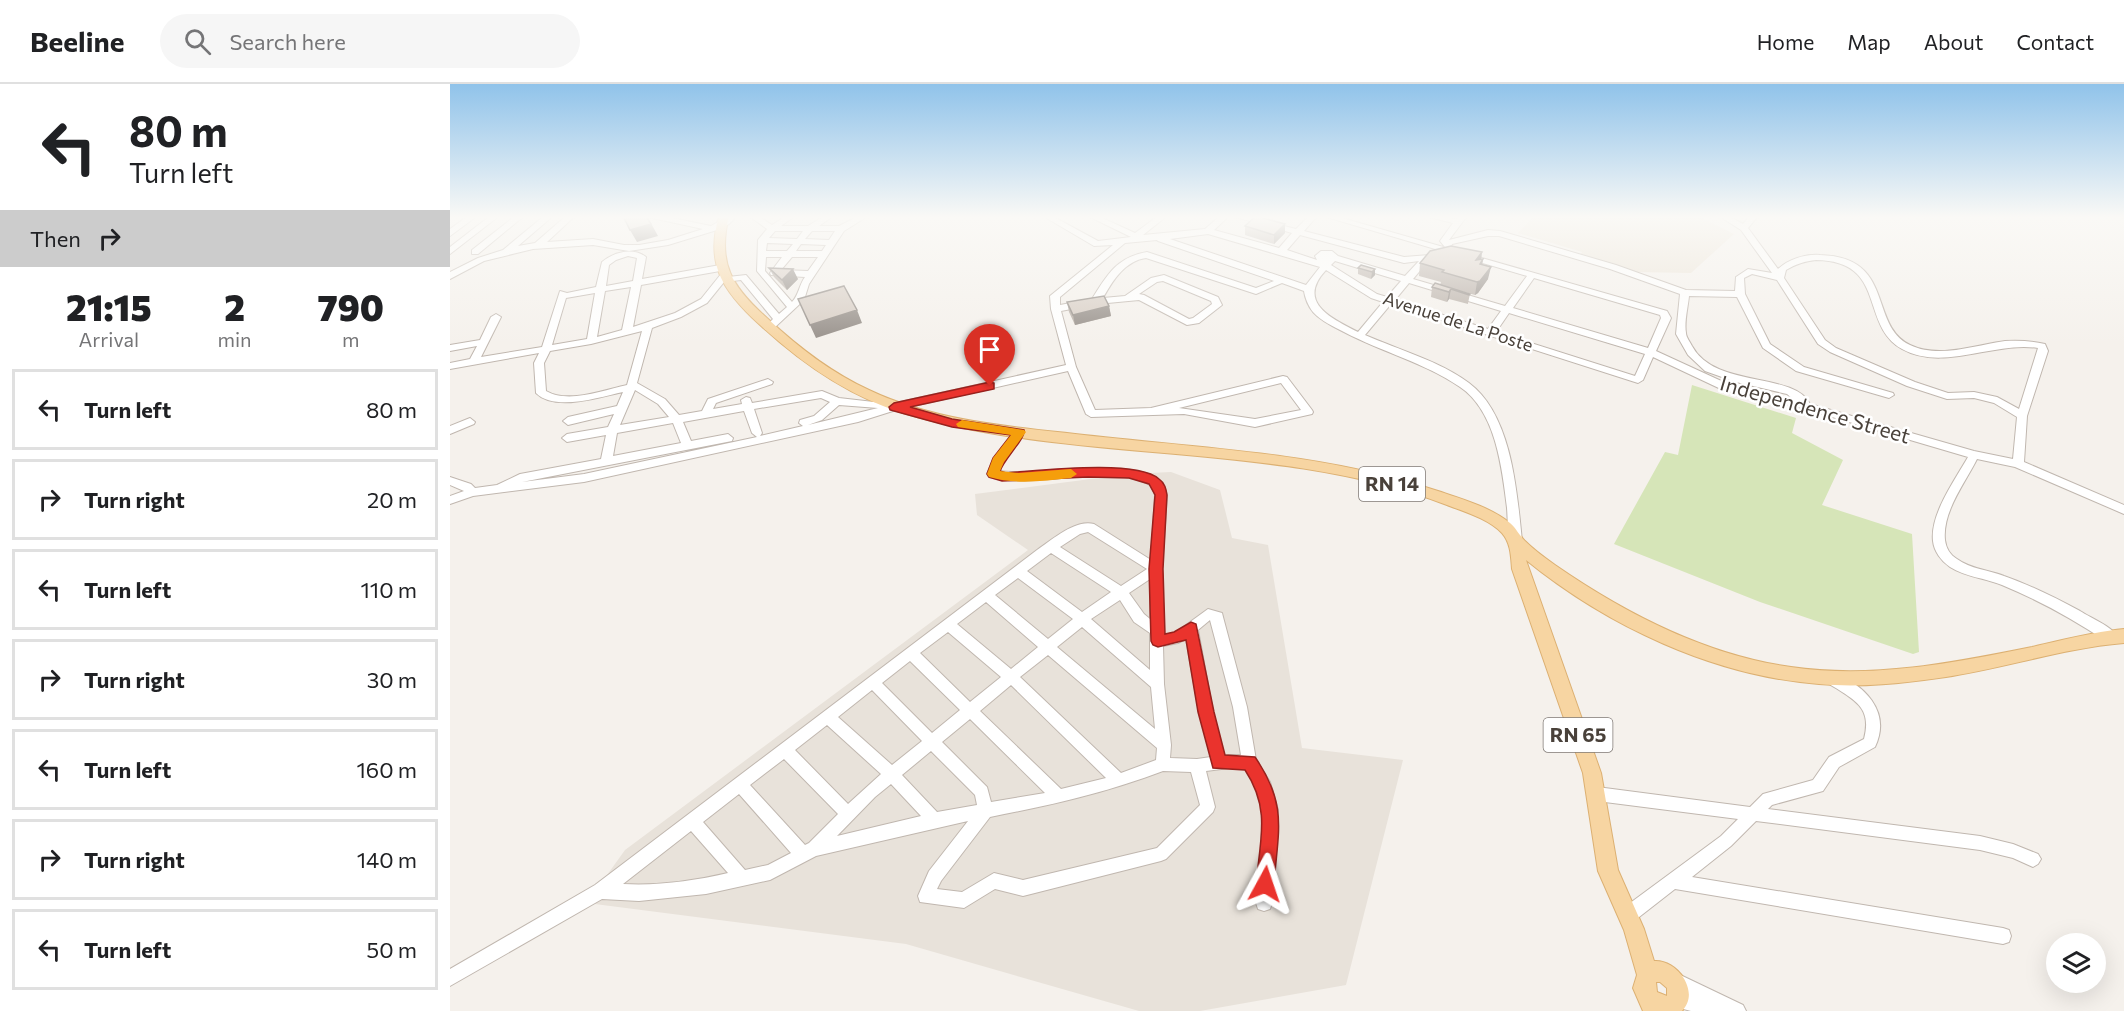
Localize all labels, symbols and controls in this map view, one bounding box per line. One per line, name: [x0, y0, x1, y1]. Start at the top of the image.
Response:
search box: [160, 14, 580, 68]
text: Beeline: [30, 24, 124, 58]
icon: search: [181, 25, 214, 58]
text: Search here: [229, 28, 346, 55]
text: Home: [1757, 29, 1814, 54]
text: Map: [1847, 29, 1891, 54]
text: About: [1924, 29, 1983, 54]
text: Contact: [2016, 29, 2094, 54]
text: 80 m: [129, 104, 228, 156]
icon: left: [30, 108, 108, 186]
text: Turn left: [129, 156, 233, 189]
icon: right: [93, 222, 126, 255]
text: Then: [30, 225, 81, 252]
text: 21:15: [66, 284, 152, 328]
text: 2: [224, 284, 245, 328]
text: 790: [318, 284, 384, 328]
street label: Avenue de La Poste: [1381, 286, 1536, 356]
pin: [964, 324, 1015, 386]
text: Arrival: [78, 327, 139, 351]
text: min: [218, 327, 252, 351]
text: m: [342, 327, 360, 351]
icon: arrive: [973, 333, 1006, 366]
street label: Independence Street: [1717, 369, 1913, 448]
icon: left: [33, 393, 66, 426]
text: Turn left: [84, 396, 171, 423]
text: 80 m: [366, 396, 417, 423]
road number: RN 14: [1359, 467, 1425, 501]
icon: right: [33, 483, 66, 516]
text: Turn right: [84, 486, 185, 513]
text: 20 m: [367, 486, 417, 513]
icon: left: [33, 573, 66, 606]
text: Turn left: [84, 576, 171, 603]
text: 110 m: [360, 576, 417, 603]
icon: right: [33, 663, 66, 696]
text: Turn right: [84, 666, 185, 693]
text: 30 m: [367, 666, 417, 693]
road number: RN 65: [1544, 718, 1612, 752]
icon: left: [33, 753, 66, 786]
text: Turn left: [84, 756, 171, 783]
text: 160 m: [356, 756, 417, 783]
icon: right: [33, 843, 66, 876]
text: Turn right: [84, 846, 185, 873]
text: 140 m: [357, 846, 417, 873]
position arrow: [1233, 852, 1297, 916]
icon: left: [33, 933, 66, 966]
map controls: [2046, 933, 2106, 993]
button: layers: [2046, 933, 2106, 993]
text: Turn left: [84, 936, 171, 963]
text: 50 m: [367, 936, 417, 963]

